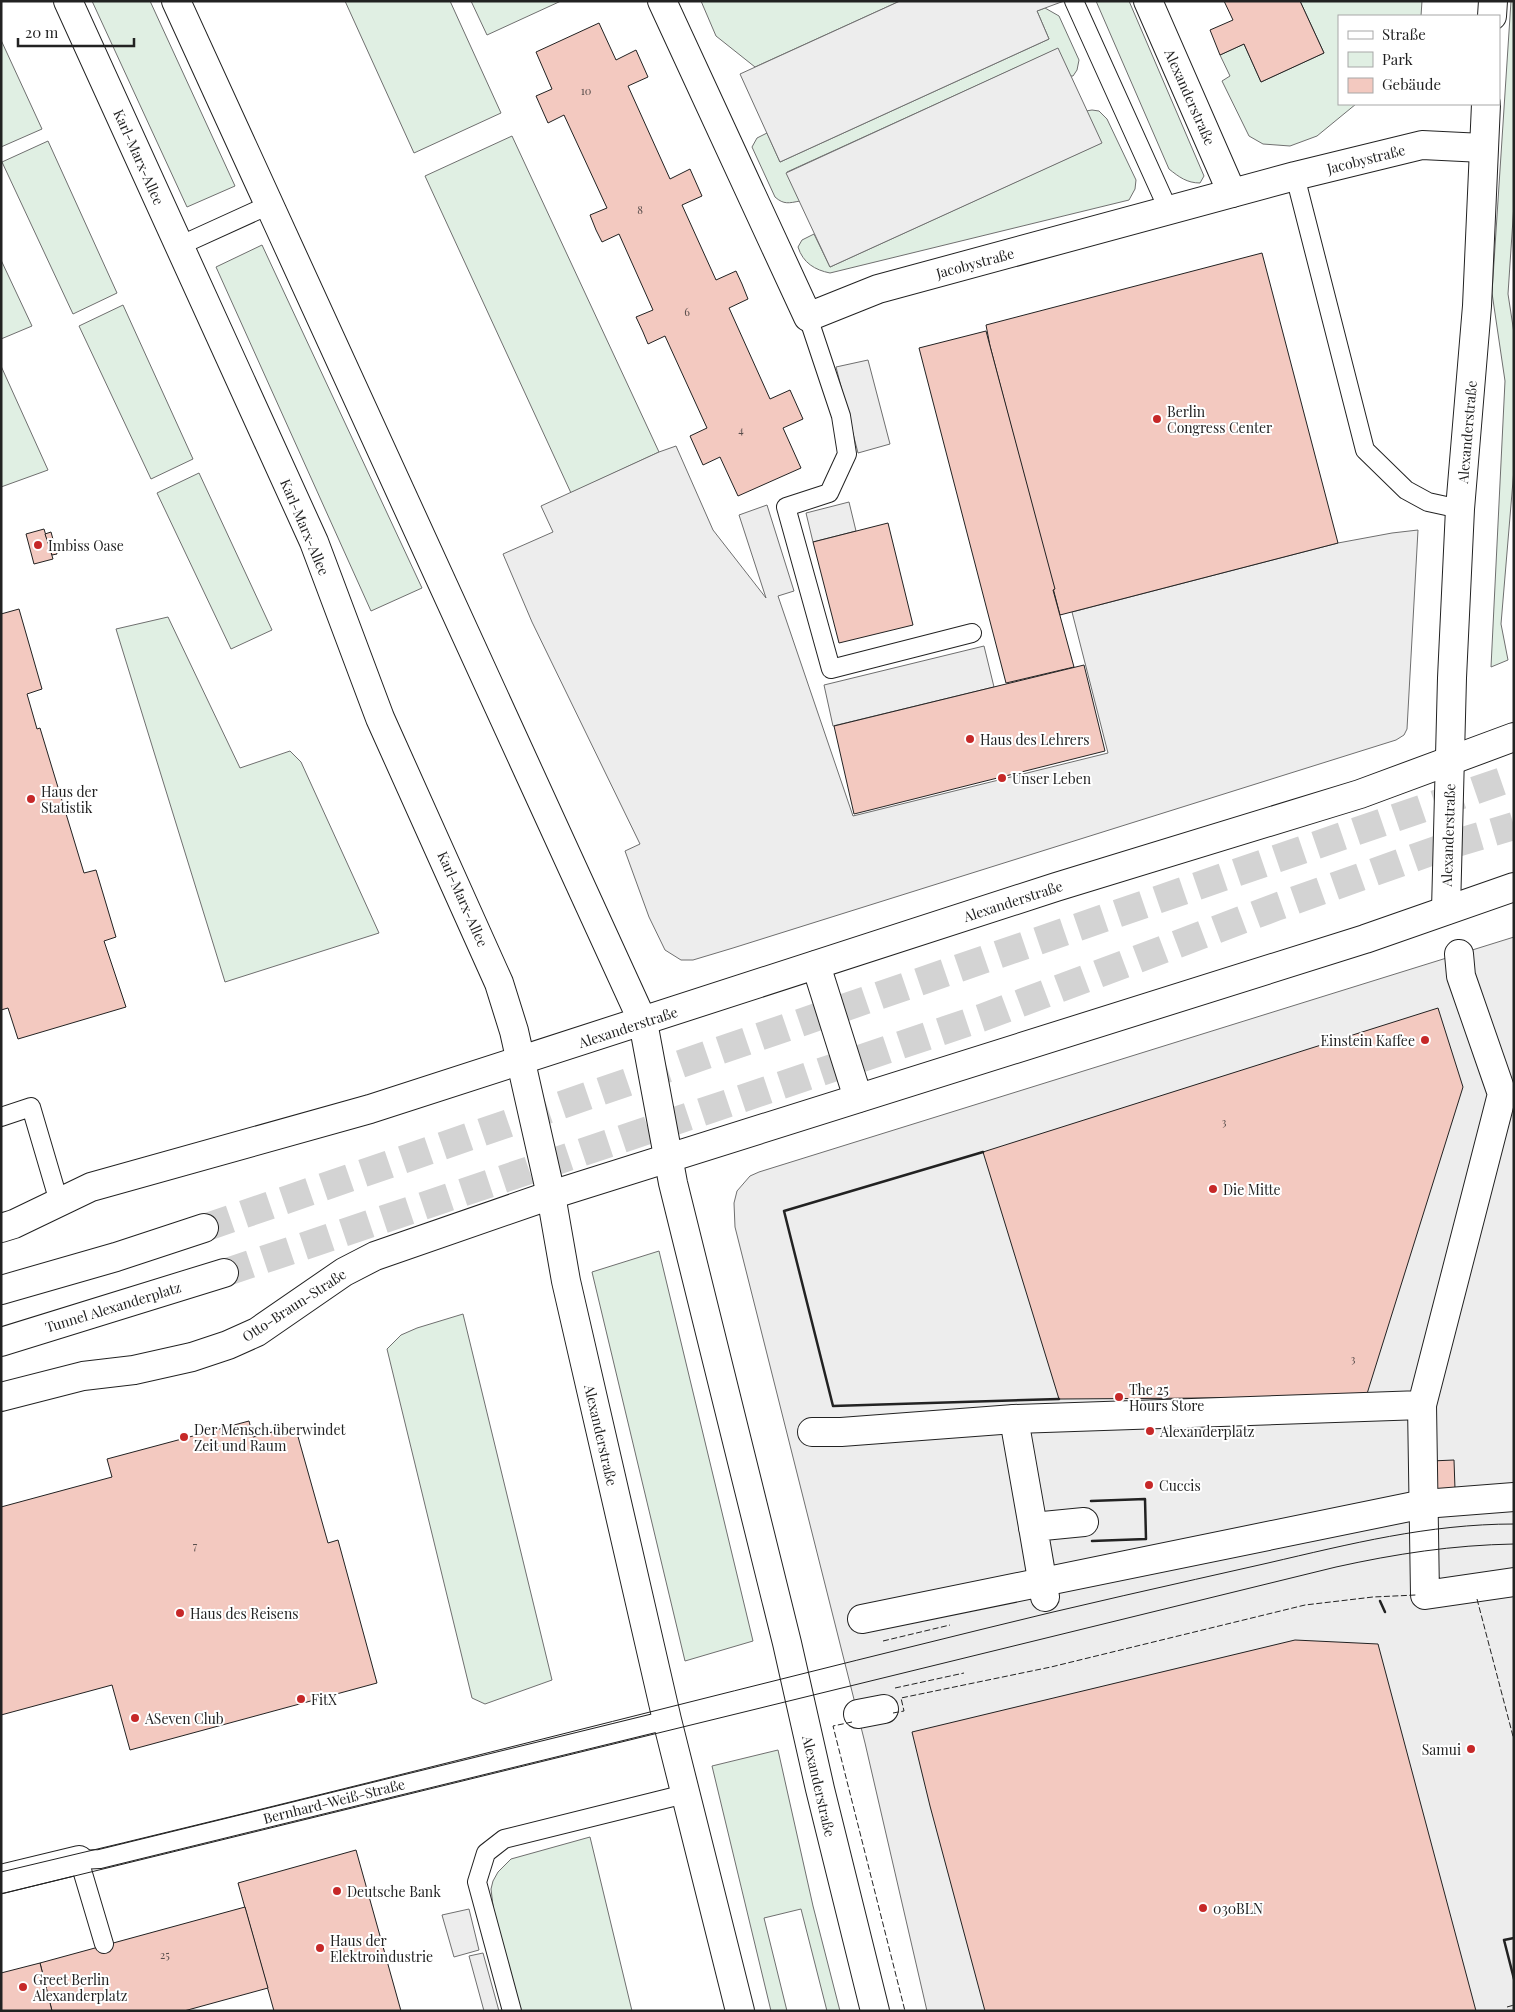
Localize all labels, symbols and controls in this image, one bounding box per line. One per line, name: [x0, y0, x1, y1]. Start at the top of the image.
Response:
scale bar: [18, 15, 134, 47]
legend: [1338, 15, 1500, 105]
text: 20 m: [25, 22, 59, 42]
text: Straße: [1382, 24, 1426, 44]
street label: Alexanderstraße: [1160, 45, 1220, 148]
text: Park: [1382, 49, 1414, 69]
text: Gebäude: [1382, 74, 1441, 94]
house number: 10: [581, 83, 592, 98]
street label: Karl-Marx-Allee: [109, 106, 169, 208]
street label: Jacobystraße: [1324, 140, 1407, 178]
house number: 8: [637, 202, 643, 217]
street label: Jacobystraße: [933, 243, 1016, 283]
house number: 6: [684, 304, 690, 319]
street label: Alexanderstraße: [1453, 380, 1481, 485]
place label: Berlin Congress Center: [1167, 402, 1273, 437]
marker: Berlin Congress Center: [1151, 413, 1163, 425]
house number: 4: [738, 422, 744, 437]
street label: Karl-Marx-Allee: [276, 476, 334, 578]
place label: Imbiss Oase: [48, 536, 124, 555]
marker: Imbiss Oase: [32, 539, 44, 551]
place label: Haus des Lehrers: [980, 730, 1089, 749]
marker: Haus des Lehrers: [964, 733, 976, 745]
place label: Unser Leben: [1012, 769, 1092, 788]
marker: Unser Leben: [996, 772, 1008, 784]
place label: Haus der Statistik: [41, 782, 99, 817]
street label: Alexanderstraße: [1437, 783, 1459, 888]
marker: Haus der Statistik: [25, 793, 37, 805]
street label: Karl-Marx-Allee: [433, 848, 493, 950]
street label: Alexanderstraße: [960, 876, 1065, 926]
street label: Alexanderstraße: [575, 1002, 680, 1052]
place label: Einstein Kaffee: [1321, 1031, 1415, 1050]
marker: Einstein Kaffee: [1419, 1034, 1431, 1046]
house number: 3: [1222, 1114, 1227, 1129]
place label: Die Mitte: [1223, 1180, 1281, 1199]
marker: Die Mitte: [1207, 1183, 1219, 1195]
street label: Otto-Braun-Straße: [238, 1264, 350, 1346]
street label: Tunnel Alexanderplatz: [43, 1277, 184, 1337]
house number: 3: [1351, 1351, 1356, 1366]
place label: The 25 Hours Store: [1129, 1380, 1204, 1415]
street label: Alexanderstraße: [580, 1382, 622, 1487]
marker: The 25 Hours Store: [1113, 1391, 1125, 1403]
place label: Der Mensch überwindet Zeit und Raum: [194, 1420, 347, 1455]
place label: Alexanderplatz: [1159, 1422, 1255, 1441]
marker: Alexanderplatz: [1144, 1425, 1156, 1437]
marker: Der Mensch überwindet Zeit und Raum: [178, 1431, 190, 1443]
place label: Cuccis: [1159, 1476, 1201, 1495]
marker: Cuccis: [1143, 1479, 1155, 1491]
house number: 7: [193, 1538, 198, 1553]
place label: Haus des Reisens: [190, 1604, 299, 1623]
marker: Haus des Reisens: [174, 1607, 186, 1619]
place label: FitX: [311, 1690, 337, 1709]
marker: FitX: [295, 1693, 307, 1705]
place label: ASeven Club: [144, 1709, 224, 1728]
marker: ASeven Club: [129, 1712, 141, 1724]
street label: Alexanderstraße: [798, 1733, 840, 1838]
place label: Samui: [1422, 1740, 1461, 1759]
marker: Samui: [1465, 1743, 1477, 1755]
street label: Bernhard-Weiß-Straße: [261, 1774, 407, 1828]
place label: Deutsche Bank: [347, 1882, 441, 1901]
marker: Deutsche Bank: [331, 1885, 343, 1897]
place label: 030BLN: [1213, 1899, 1263, 1918]
marker: 030BLN: [1197, 1902, 1209, 1914]
place label: Haus der Elektroindustrie: [330, 1931, 433, 1966]
marker: Haus der Elektroindustrie: [314, 1942, 326, 1954]
house number: 25: [160, 1947, 170, 1962]
place label: Greet Berlin Alexanderplatz: [32, 1970, 128, 2005]
marker: Greet Berlin Alexanderplatz: [17, 1981, 29, 1993]

